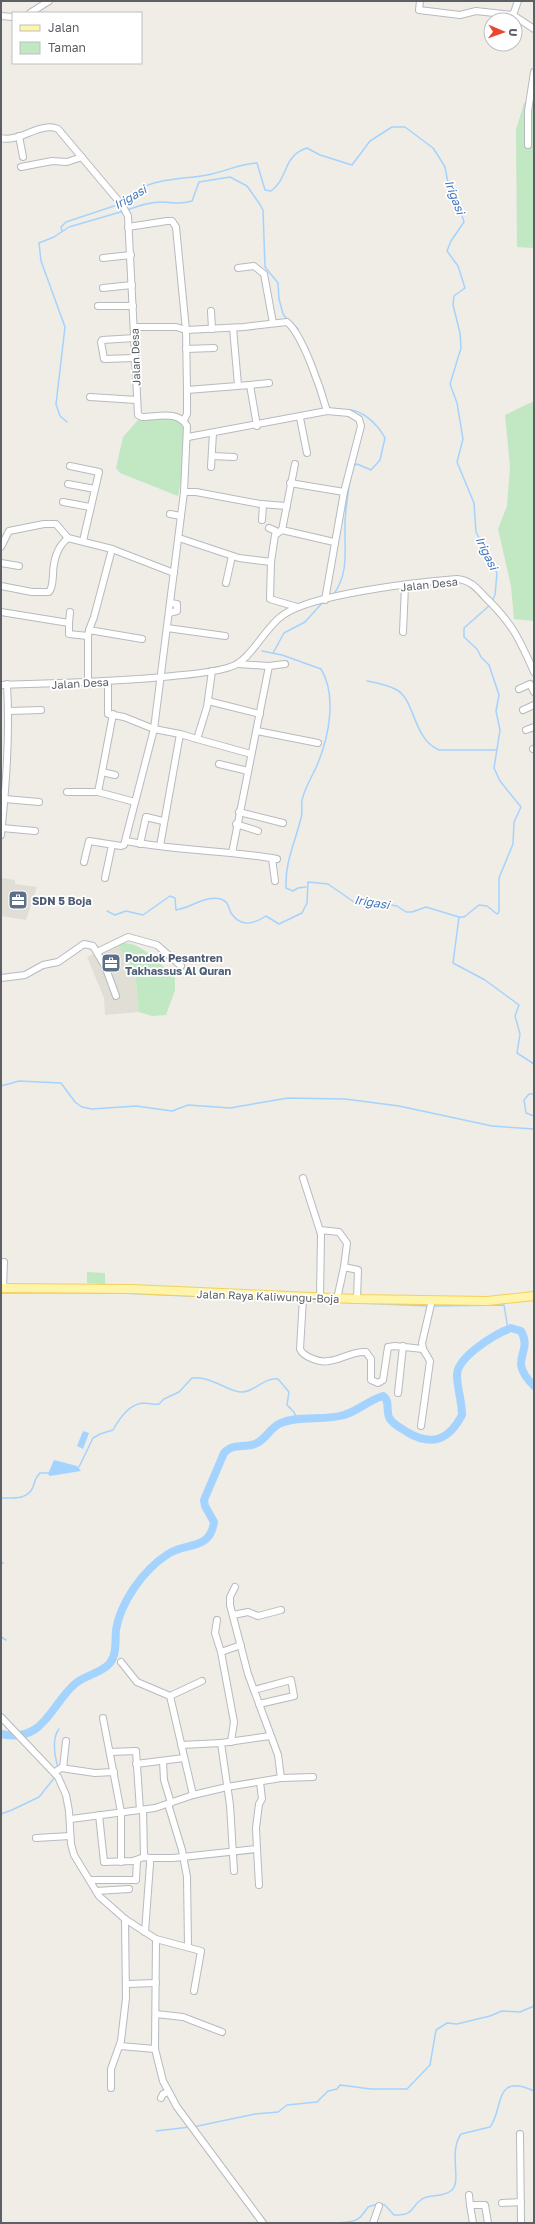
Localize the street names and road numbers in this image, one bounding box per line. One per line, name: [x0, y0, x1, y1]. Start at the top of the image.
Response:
street label: Jalan Desa: [127, 328, 143, 386]
street label: Jalan Desa: [400, 575, 458, 593]
street label: Jalan Desa: [51, 675, 109, 691]
street label: Jalan Raya Kaliwungu-Boja: [196, 1287, 340, 1305]

